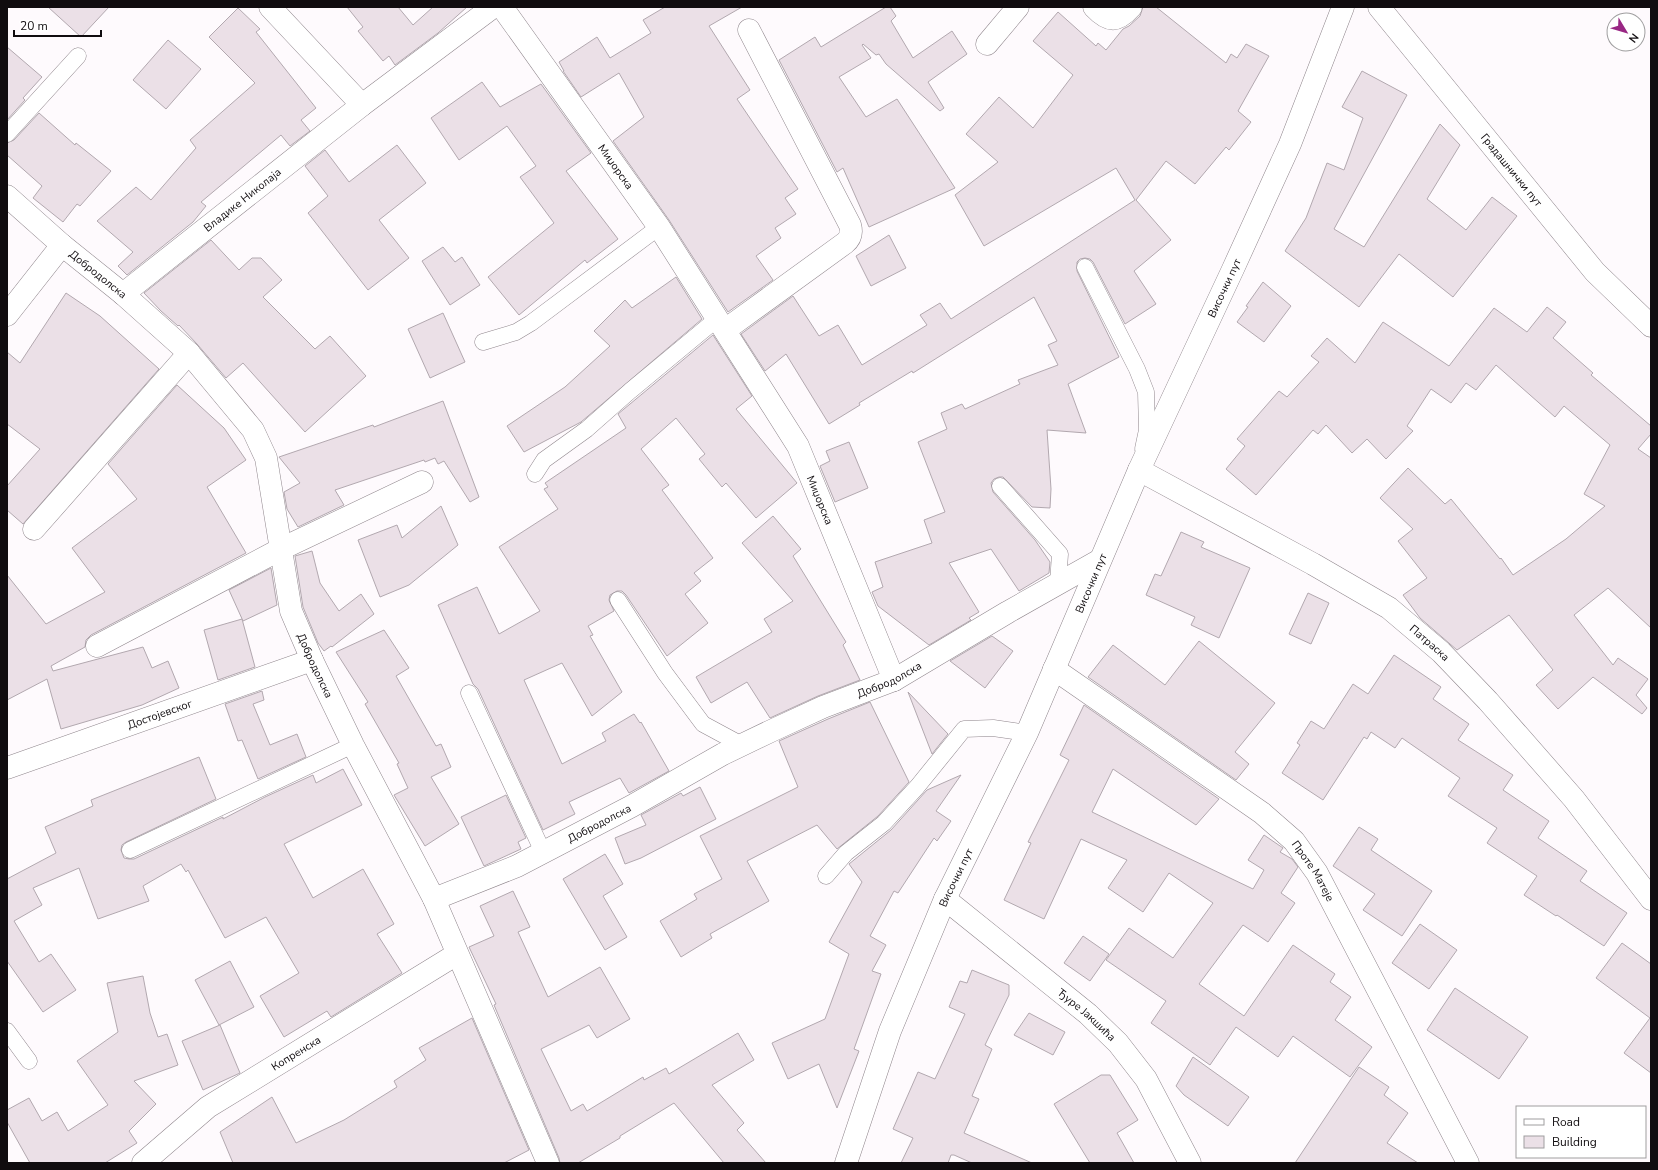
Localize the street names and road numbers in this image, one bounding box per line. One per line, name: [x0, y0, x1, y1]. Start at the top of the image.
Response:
street label: Градашнички пут: [1477, 130, 1546, 210]
street label: Миџорска: [594, 141, 637, 192]
street label: Владике Николаја: [201, 165, 284, 235]
street label: Добродолска: [66, 247, 130, 302]
street label: Височки пут: [1204, 256, 1245, 320]
street label: Миџорска: [803, 473, 837, 527]
street label: Височки пут: [1072, 551, 1111, 616]
street label: Патраска: [1406, 621, 1453, 664]
street label: Добродолска: [293, 631, 336, 701]
street label: Добродолска: [855, 658, 924, 701]
street label: Достојевског: [125, 696, 195, 733]
street label: Добродолска: [565, 801, 634, 846]
street label: Проте Матеје: [1288, 837, 1337, 904]
street label: Височки пут: [935, 846, 977, 909]
street label: Ђуре Јакшића: [1054, 985, 1119, 1045]
street label: Копренска: [269, 1032, 324, 1074]

